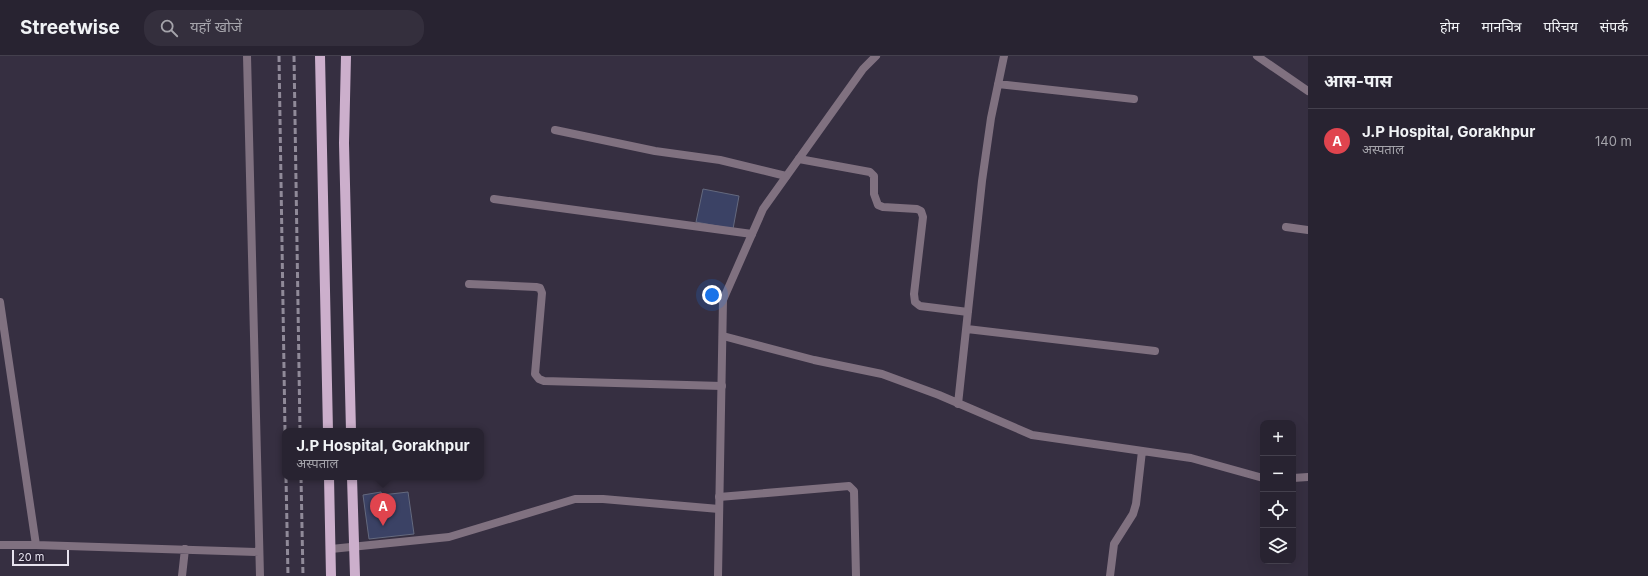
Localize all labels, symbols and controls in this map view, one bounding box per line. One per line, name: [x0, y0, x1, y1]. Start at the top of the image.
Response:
search box: [144, 10, 424, 46]
text: Streetwise: [20, 16, 120, 39]
icon: search: [158, 17, 180, 39]
text: यहाँ खोजें: [190, 17, 242, 36]
text: होम: [1440, 18, 1459, 35]
text: मानचित्र: [1481, 18, 1522, 35]
text: परिचय: [1544, 18, 1578, 35]
text: संपर्क: [1600, 18, 1628, 35]
text: आस-पास: [1324, 71, 1392, 91]
text: J.P Hospital, Gorakhpur: [1362, 122, 1535, 141]
text: A: [1332, 133, 1342, 149]
text: 140 m: [1595, 133, 1632, 149]
text: अस्पताल: [1362, 141, 1404, 157]
your location: [702, 285, 722, 305]
map controls: [1260, 420, 1296, 564]
button: +: [1260, 420, 1296, 456]
popup: [282, 428, 484, 480]
text: J.P Hospital, Gorakhpur: [296, 436, 470, 455]
text: अस्पताल: [296, 455, 338, 471]
button: −: [1260, 456, 1296, 492]
button: locate: [1260, 492, 1296, 528]
pin: A: [370, 493, 396, 526]
button: layers: [1260, 528, 1296, 564]
scale bar: [12, 548, 69, 567]
text: 20 m: [18, 550, 44, 564]

